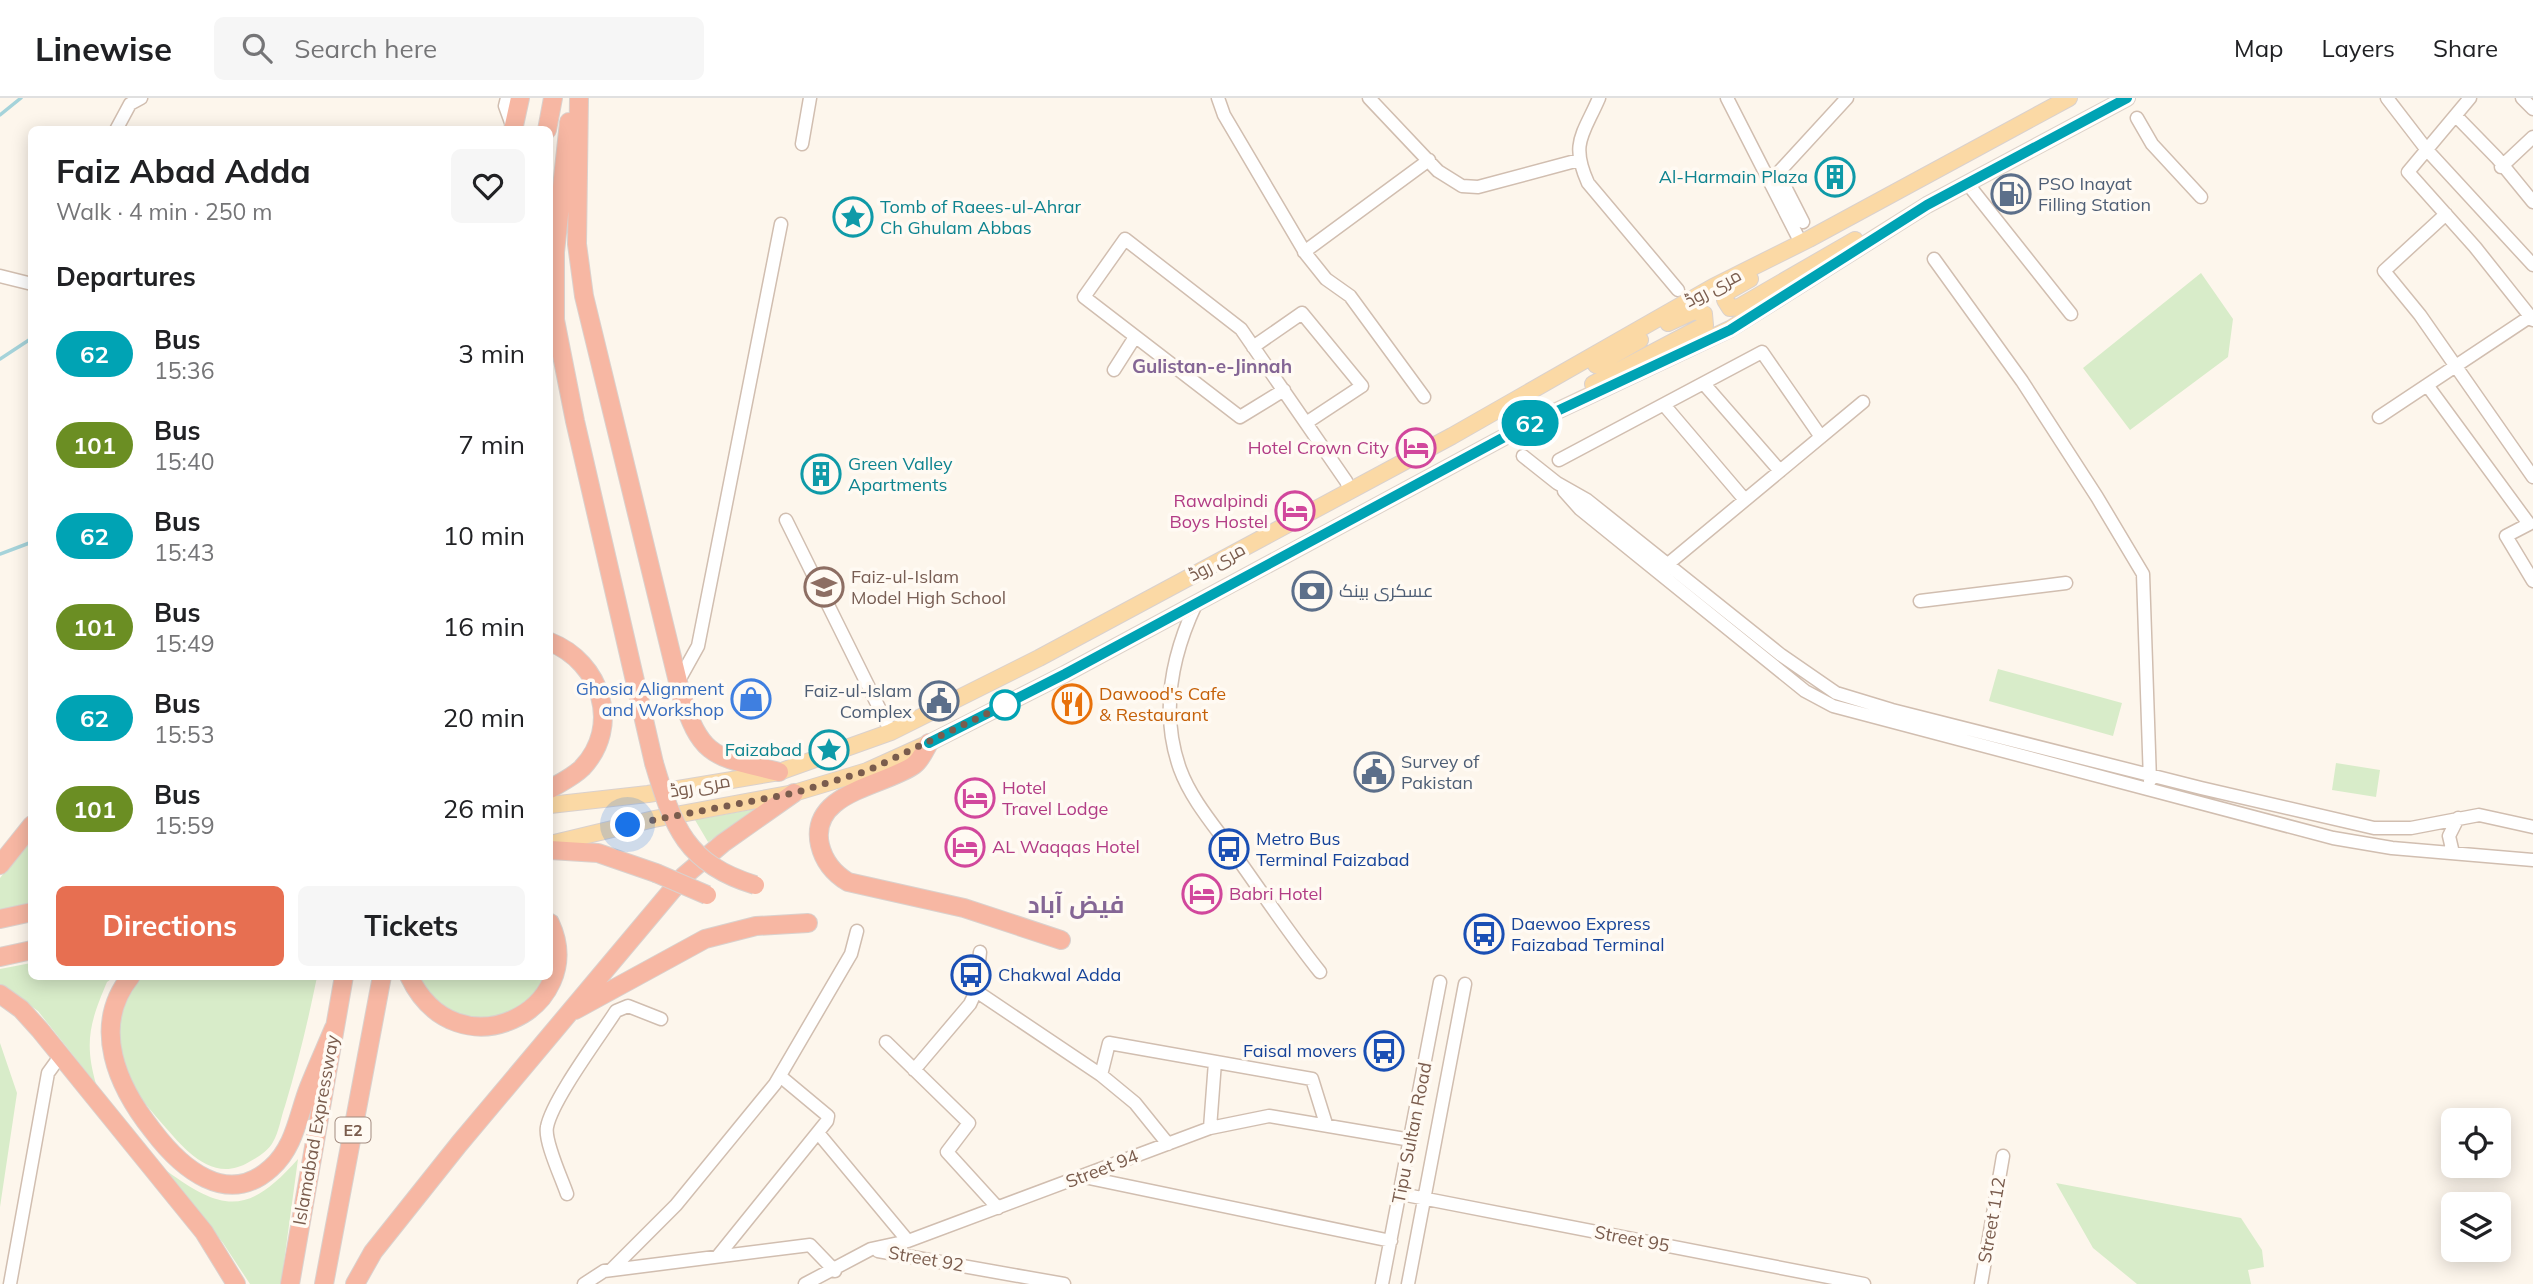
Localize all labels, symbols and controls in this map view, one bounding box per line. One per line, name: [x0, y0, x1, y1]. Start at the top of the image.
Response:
search box: [214, 17, 704, 80]
text: Linewise: [35, 28, 172, 69]
icon: search: [238, 29, 276, 67]
text: Search here: [294, 32, 437, 65]
text: Map: [2234, 33, 2283, 63]
text: Layers: [2321, 33, 2395, 63]
text: Share: [2433, 33, 2498, 63]
button: heart: [451, 149, 525, 223]
text: Faiz Abad Adda: [56, 150, 311, 191]
building icon: Al-Harmain Plaza: [1814, 156, 1856, 198]
place label: Al-Harmain Plaza: [1659, 165, 1808, 188]
place label: PSO Inayat Filling Station: [2038, 172, 2151, 216]
fuel station icon: PSO Inayat Filling Station: [1990, 173, 2032, 215]
place label: Tomb of Raees-ul-Ahrar Ch Ghulam Abbas: [880, 195, 1082, 239]
place icon: Tomb of Raees-ul-Ahrar Ch Ghulam Abbas: [832, 196, 874, 238]
text: Walk · 4 min · 250 m: [56, 197, 273, 226]
text: Departures: [56, 260, 196, 293]
street label: مری روڈ: [1680, 263, 1745, 312]
text: Bus: [154, 323, 200, 356]
text: 3 min: [458, 337, 525, 370]
text: 62: [80, 339, 109, 369]
district label: Gulistan-e-Jinnah: [1132, 354, 1292, 378]
text: 15:36: [154, 356, 214, 385]
line badge: 62: [1498, 400, 1562, 446]
text: 62: [1516, 408, 1544, 438]
text: Bus: [154, 414, 200, 447]
hotel icon: Hotel Crown City: [1395, 427, 1437, 469]
text: 7 min: [458, 428, 525, 461]
text: 101: [73, 430, 116, 460]
place label: Hotel Crown City: [1248, 436, 1389, 459]
text: 15:40: [154, 447, 214, 476]
place label: Green Valley Apartments: [848, 452, 953, 496]
building icon: Green Valley Apartments: [800, 453, 842, 495]
place label: Rawalpindi Boys Hostel: [1169, 489, 1268, 533]
hotel icon: Rawalpindi Boys Hostel: [1274, 490, 1316, 532]
text: Bus: [154, 505, 200, 538]
text: 10 min: [443, 519, 525, 552]
text: 62: [80, 521, 109, 551]
street label: مری روڈ: [1184, 537, 1249, 586]
text: 15:43: [154, 538, 214, 567]
place label: Faiz-ul-Islam Model High School: [851, 565, 1006, 609]
school or university icon: Faiz-ul-Islam Model High School: [803, 566, 845, 608]
bank icon: عسکری بینک: [1291, 570, 1333, 612]
place label: عسکری بینک: [1339, 579, 1433, 602]
text: Bus: [154, 596, 200, 629]
text: 16 min: [443, 610, 525, 643]
text: 101: [73, 612, 116, 642]
text: 15:49: [154, 629, 214, 658]
place label: Ghosia Alignment and Workshop: [576, 677, 724, 721]
shop icon: Ghosia Alignment and Workshop: [730, 678, 772, 720]
place label: Faiz-ul-Islam Complex: [804, 679, 912, 723]
public building icon: Faiz-ul-Islam Complex: [918, 680, 960, 722]
place label: Dawood's Cafe & Restaurant: [1099, 682, 1226, 726]
restaurant icon: Dawood's Cafe & Restaurant: [1051, 683, 1093, 725]
text: Bus: [154, 687, 200, 720]
unlabelled marker: [990, 690, 1020, 720]
text: 20 min: [443, 701, 525, 734]
text: 62: [80, 703, 109, 733]
text: 15:53: [154, 720, 214, 749]
place icon: Faizabad: [808, 729, 850, 771]
place label: Faizabad: [725, 738, 802, 761]
place label: Survey of Pakistan: [1401, 750, 1480, 794]
public building icon: Survey of Pakistan: [1353, 751, 1395, 793]
street label: مری روڈ: [668, 769, 732, 802]
place label: Hotel Travel Lodge: [1002, 776, 1108, 820]
hotel icon: Hotel Travel Lodge: [954, 777, 996, 819]
text: Bus: [154, 778, 200, 811]
text: 26 min: [443, 792, 525, 825]
text: 101: [73, 794, 116, 824]
your location: [610, 807, 645, 842]
text: 15:59: [154, 811, 214, 840]
hotel icon: AL Waqqas Hotel: [944, 826, 986, 868]
place label: Metro Bus Terminal Faizabad: [1256, 827, 1410, 871]
bus stop icon: Metro Bus Terminal Faizabad: [1208, 828, 1250, 870]
place label: AL Waqqas Hotel: [992, 835, 1140, 858]
hotel icon: Babri Hotel: [1181, 873, 1223, 915]
place label: Babri Hotel: [1229, 882, 1323, 905]
button: Directions: [56, 886, 284, 966]
button: Tickets: [298, 886, 525, 966]
district label: فیض آباد: [1028, 889, 1124, 919]
place label: Daewoo Express Faizabad Terminal: [1511, 912, 1665, 956]
bus stop icon: Daewoo Express Faizabad Terminal: [1463, 913, 1505, 955]
bus stop icon: Chakwal Adda: [950, 954, 992, 996]
place label: Chakwal Adda: [998, 963, 1121, 986]
bus stop icon: Faisal movers: [1363, 1030, 1405, 1072]
street label: Islamabad Expressway: [287, 1032, 344, 1227]
place label: Faisal movers: [1243, 1039, 1357, 1062]
street label: Tipu Sultan Road: [1387, 1060, 1436, 1205]
map controls: [2441, 1108, 2511, 1262]
button: locate: [2441, 1108, 2511, 1178]
road number: E2: [336, 1118, 370, 1142]
street label: Street 94: [1062, 1144, 1142, 1193]
street label: Street 112: [1973, 1175, 2010, 1265]
button: layers: [2441, 1192, 2511, 1262]
street label: Street 95: [1593, 1220, 1672, 1257]
street label: Street 92: [887, 1241, 966, 1276]

